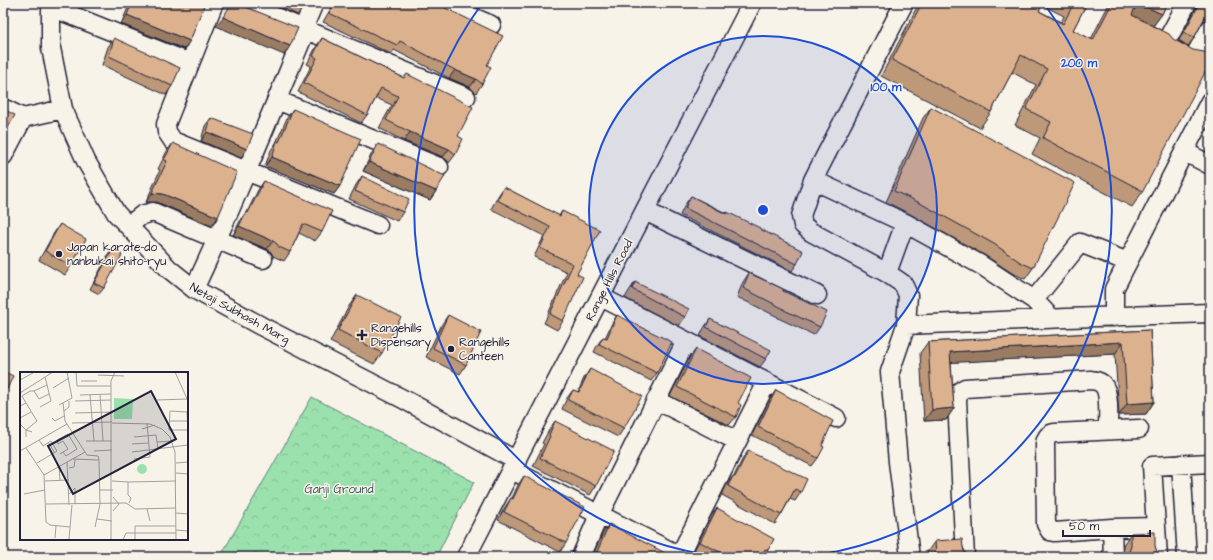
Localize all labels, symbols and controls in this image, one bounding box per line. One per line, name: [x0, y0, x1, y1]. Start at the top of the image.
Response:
text: 200 m: [1060, 55, 1098, 72]
text: 100 m: [871, 79, 902, 96]
centre of rings: [756, 203, 770, 217]
street label: Range Hills Road: [582, 237, 638, 324]
place label: Japan karate-do nanbukai shito-ryu: [67, 239, 166, 271]
marker: Japan karate-do nanbukai shito-ryu: [54, 249, 64, 259]
street label: Netaji Subhash Marg: [186, 279, 293, 349]
place label: Rangehills Dispensary: [371, 320, 432, 352]
marker: Rangehills Dispensary: [356, 329, 368, 341]
place label: Rangehills Canteen: [459, 334, 510, 365]
marker: Rangehills Canteen: [446, 344, 456, 354]
inset map: [20, 372, 188, 540]
park label: Ganji Ground: [304, 481, 374, 498]
scale bar: [1063, 512, 1150, 538]
text: 50 m: [1069, 518, 1100, 535]

